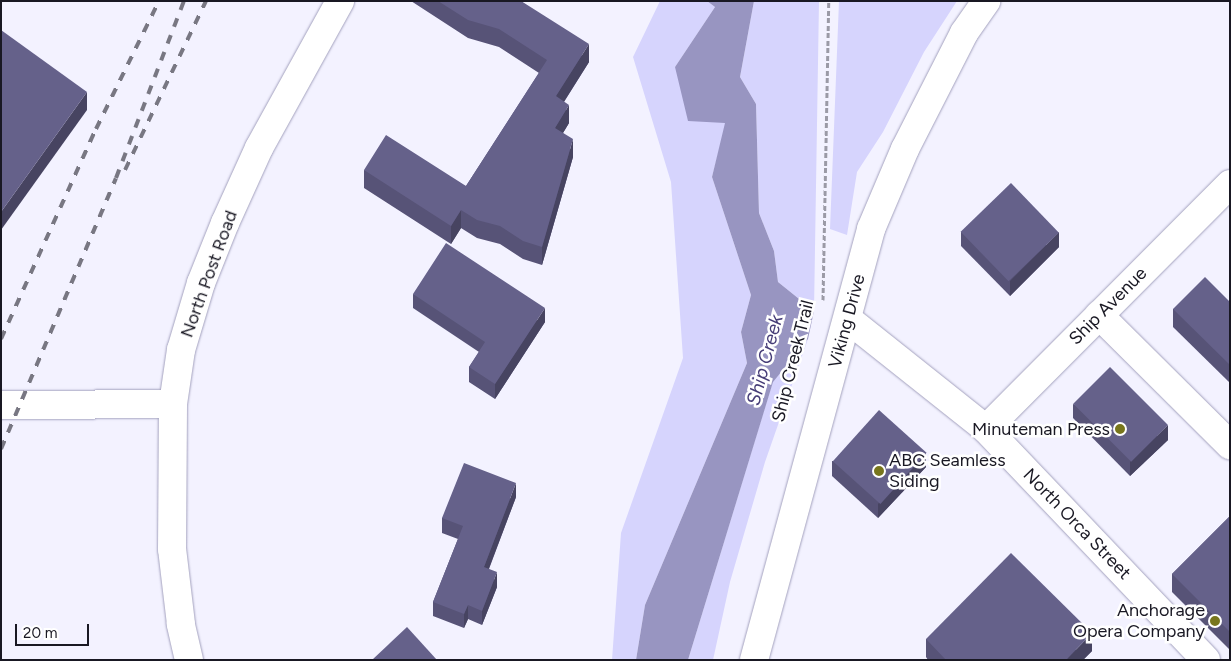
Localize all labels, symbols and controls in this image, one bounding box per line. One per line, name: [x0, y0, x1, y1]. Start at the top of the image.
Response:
street label: North Post Road: [176, 208, 242, 340]
street label: Ship Avenue: [1065, 263, 1151, 349]
street label: Viking Drive: [824, 272, 870, 370]
street label: Ship Creek Trail: [767, 298, 819, 424]
water label: Ship Creek: [742, 312, 788, 408]
place label: Minuteman Press: [972, 418, 1110, 440]
marker: Minuteman Press: [1114, 423, 1126, 435]
place label: ABC Seamless Siding: [889, 450, 1006, 492]
street label: North Orca Street: [1019, 464, 1135, 584]
marker: ABC Seamless Siding: [873, 465, 885, 477]
place label: Anchorage Opera Company: [1073, 600, 1205, 642]
scale bar: [18, 614, 91, 646]
marker: Anchorage Opera Company: [1209, 615, 1221, 627]
text: 20 m: [23, 624, 57, 642]

